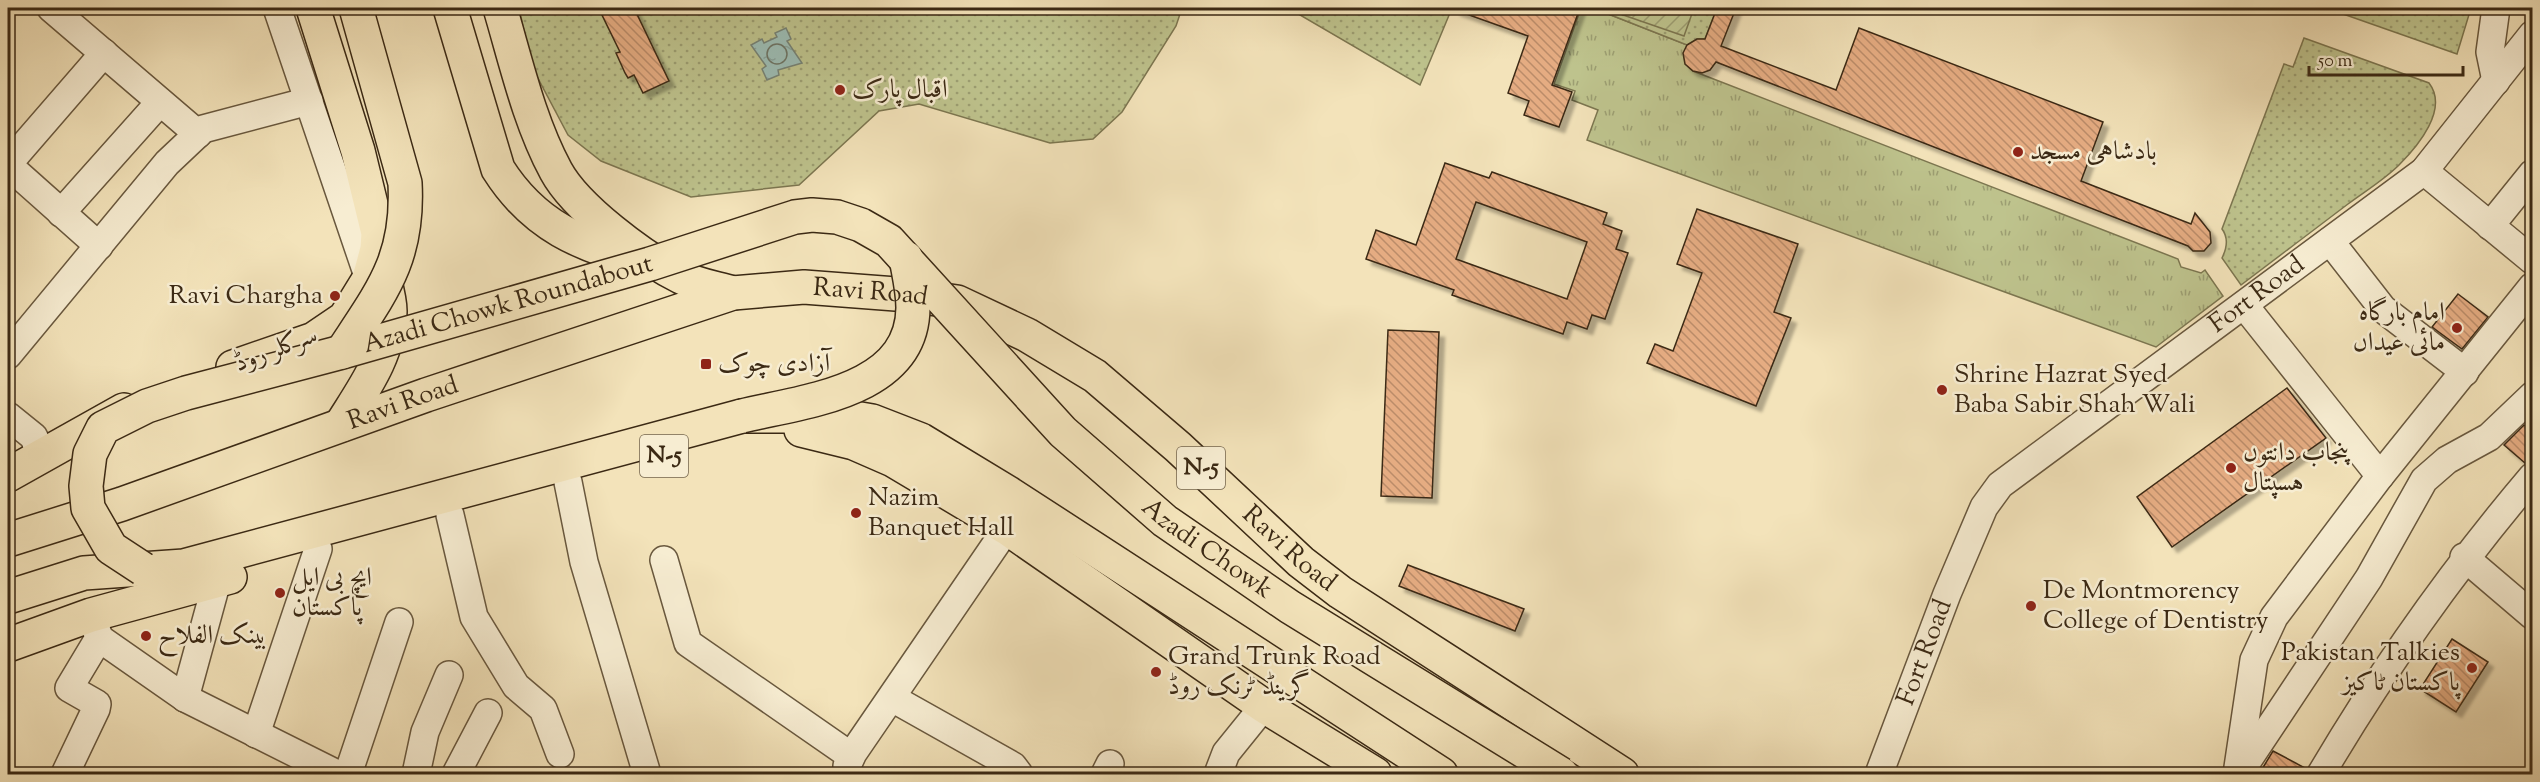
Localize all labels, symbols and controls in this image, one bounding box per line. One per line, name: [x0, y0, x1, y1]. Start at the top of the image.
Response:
scale bar: [2309, 39, 2464, 77]
text: 50 m: [2317, 49, 2353, 75]
place label: اقبال پارک: [852, 72, 948, 109]
marker: اقبال پارک: [833, 83, 847, 97]
place label: بادشاہی مسجد: [2030, 134, 2157, 171]
marker: بادشاہی مسجد: [2011, 145, 2025, 159]
street label: Azadi Chowk Roundabout: [359, 246, 657, 364]
street label: Fort Road: [2201, 247, 2313, 343]
street label: Ravi Road: [812, 269, 931, 316]
place label: Ravi Chargha: [169, 278, 323, 315]
marker: Ravi Chargha: [328, 289, 342, 303]
place label: امام بارگاہ مائی عیداں: [2353, 295, 2445, 362]
street label: سرکلر روڈ: [229, 317, 323, 383]
marker: امام بارگاہ مائی عیداں: [2450, 321, 2464, 335]
place label: آزادی چوک: [718, 346, 833, 383]
marker: آزادی چوک: [699, 357, 713, 371]
place label: Shrine Hazrat Syed Baba Sabir Shah Wali: [1954, 357, 2195, 424]
street label: Ravi Road: [342, 367, 464, 440]
marker: Shrine Hazrat Syed Baba Sabir Shah Wali: [1935, 383, 1949, 397]
road number: N-5: [640, 435, 688, 477]
place label: پنجاب دانتوں ہسپتال: [2243, 435, 2351, 502]
road number: N-5: [1177, 447, 1225, 489]
marker: پنجاب دانتوں ہسپتال: [2224, 461, 2238, 475]
place label: Nazim Banquet Hall: [868, 480, 1014, 547]
street label: Azadi Chowk: [1133, 490, 1280, 608]
street label: Ravi Road: [1233, 497, 1344, 601]
marker: Nazim Banquet Hall: [849, 506, 863, 520]
place label: ایچ بی ایل پاکستان: [292, 560, 372, 627]
place label: De Montmorency College of Dentistry: [2043, 573, 2269, 640]
marker: ایچ بی ایل پاکستان: [273, 586, 287, 600]
street label: Fort Road: [1888, 594, 1962, 711]
marker: De Montmorency College of Dentistry: [2024, 599, 2038, 613]
place label: بینک الفلاح: [158, 618, 267, 658]
marker: بینک الفلاح: [139, 629, 153, 643]
place label: Pakistan Talkies پاکستان ٹاکیز: [2281, 635, 2461, 702]
place label: Grand Trunk Road گرینڈ ٹرنک روڈ: [1168, 639, 1381, 706]
marker: Pakistan Talkies پاکستان ٹاکیز: [2465, 661, 2479, 675]
marker: Grand Trunk Road گرینڈ ٹرنک روڈ: [1149, 665, 1163, 679]

